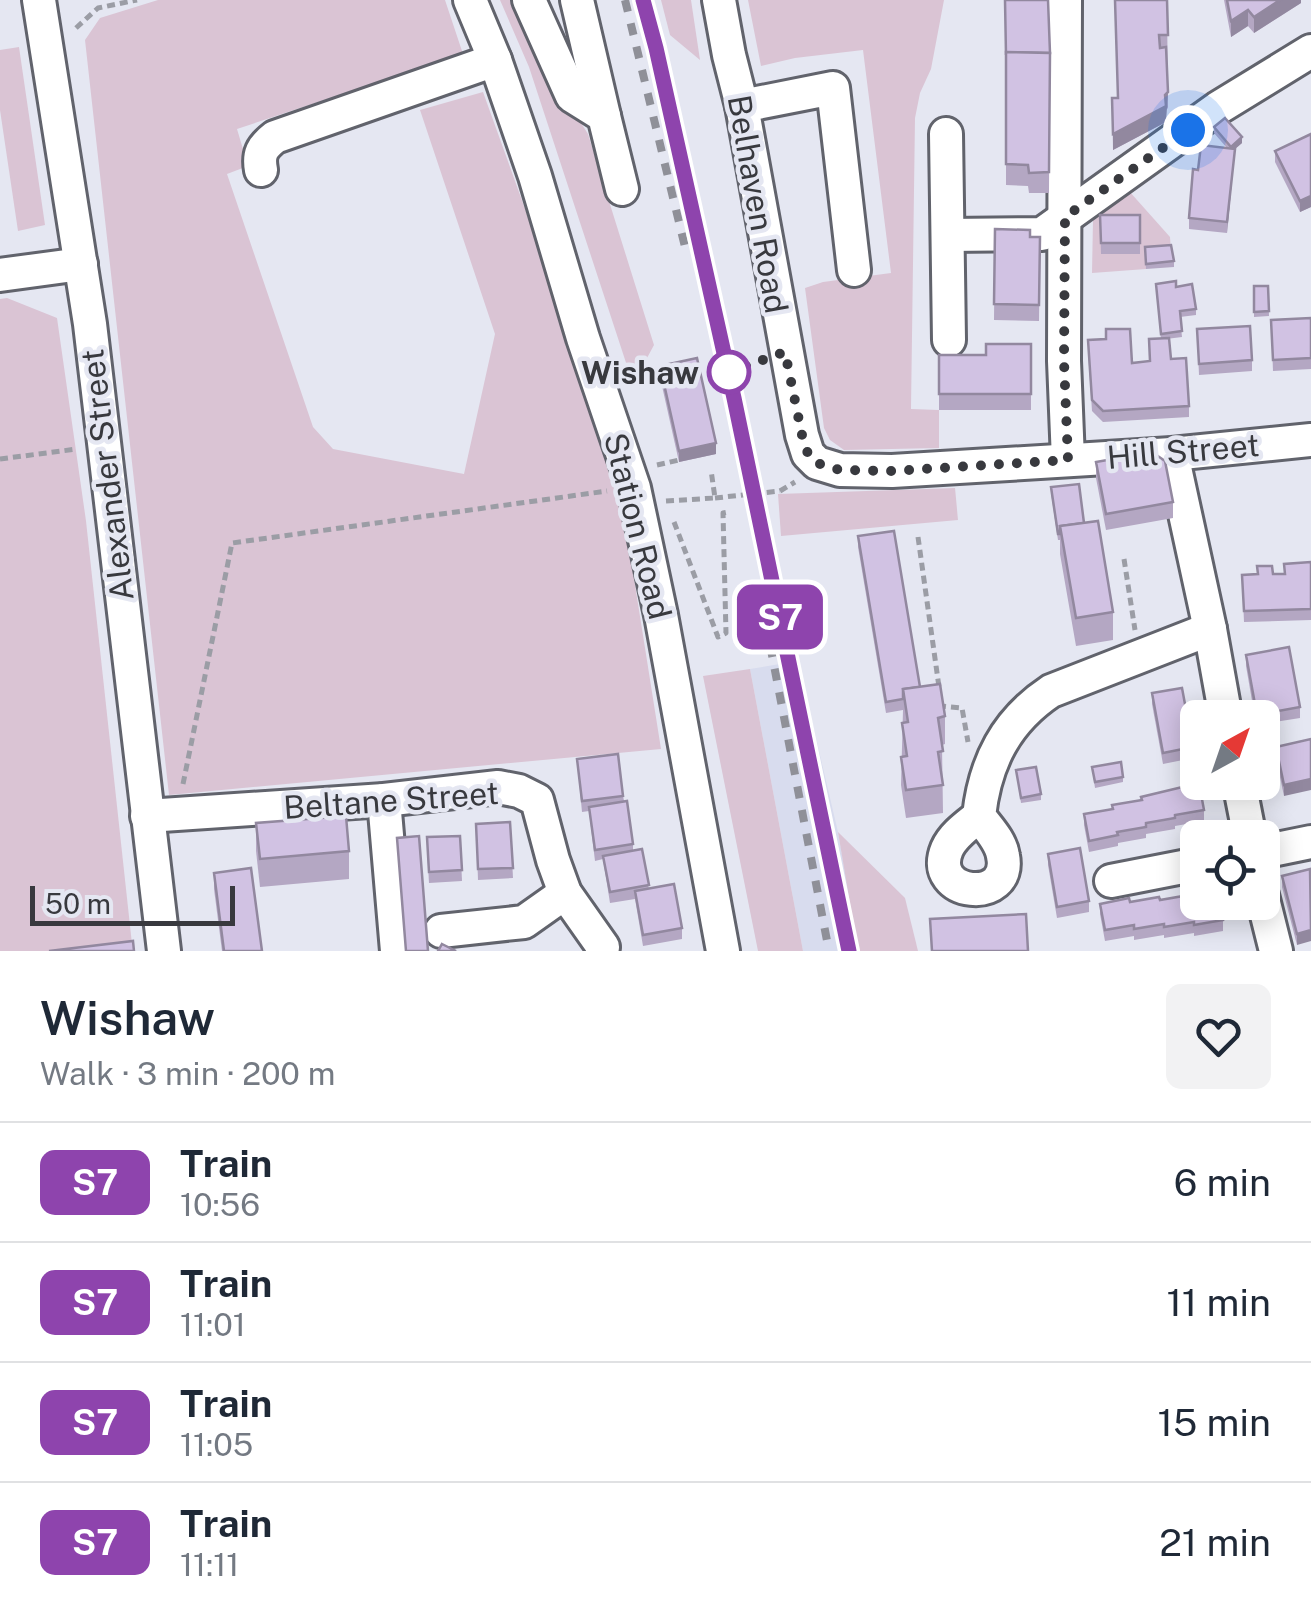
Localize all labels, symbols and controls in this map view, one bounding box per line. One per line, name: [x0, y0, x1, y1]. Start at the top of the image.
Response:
street label: Belhaven Road: [721, 92, 795, 316]
your location: [1163, 105, 1213, 155]
street label: Alexander Street: [73, 347, 141, 603]
marker: Wishaw: [708, 351, 750, 393]
place label: Wishaw: [581, 354, 699, 391]
street label: Hill Street: [1105, 426, 1261, 476]
street label: Station Road: [597, 429, 679, 623]
line badge: S7: [735, 584, 825, 650]
text: S7: [757, 597, 803, 638]
north arrow: [1180, 700, 1280, 800]
map controls: [1180, 700, 1280, 920]
street label: Beltane Street: [282, 774, 500, 826]
button: locate: [1180, 820, 1280, 920]
scale bar: [30, 881, 235, 926]
text: 50 m: [45, 887, 111, 920]
button: heart: [1166, 984, 1271, 1089]
text: Wishaw: [40, 989, 215, 1046]
text: Walk · 3 min · 200 m: [40, 1055, 335, 1092]
text: Train: [180, 1141, 272, 1186]
text: 6 min: [1174, 1160, 1271, 1205]
text: S7: [72, 1162, 118, 1203]
text: 10:56: [180, 1186, 260, 1223]
text: Train: [180, 1261, 272, 1306]
text: 11 min: [1166, 1280, 1271, 1325]
text: S7: [72, 1282, 118, 1323]
text: 11:01: [180, 1306, 246, 1343]
text: Train: [180, 1381, 272, 1426]
text: 15 min: [1158, 1400, 1271, 1445]
text: S7: [72, 1402, 118, 1443]
text: 11:05: [180, 1426, 253, 1463]
text: Train: [180, 1501, 272, 1546]
text: 21 min: [1159, 1520, 1271, 1565]
text: S7: [72, 1522, 118, 1563]
text: 11:11: [180, 1546, 239, 1583]

